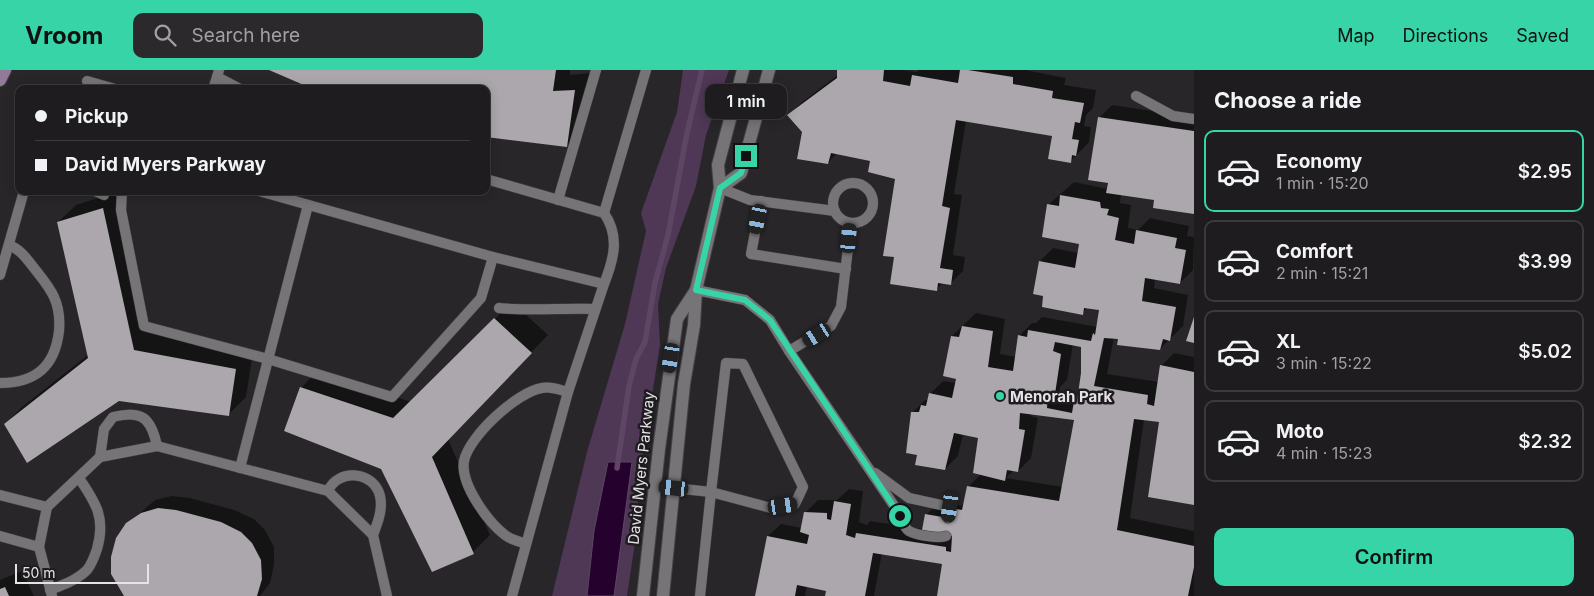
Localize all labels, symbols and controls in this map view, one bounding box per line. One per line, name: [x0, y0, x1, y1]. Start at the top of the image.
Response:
search box: [133, 13, 483, 58]
text: Vroom: [25, 21, 103, 50]
icon: search: [151, 21, 179, 49]
text: Search here: [191, 24, 300, 47]
text: Map: [1337, 25, 1375, 46]
text: Directions: [1403, 25, 1488, 46]
text: Saved: [1516, 25, 1569, 46]
callout: 1 min: [705, 83, 787, 118]
text: Choose a ride: [1214, 87, 1362, 113]
text: 1 min: [726, 91, 766, 111]
text: Pickup: [65, 105, 128, 128]
route end: [735, 145, 757, 167]
icon: car: [1216, 149, 1261, 194]
text: Economy: [1276, 150, 1362, 173]
text: David Myers Parkway: [65, 153, 266, 176]
text: $2.95: [1518, 160, 1572, 183]
text: 1 min · 15:20: [1276, 173, 1369, 193]
car: [747, 203, 768, 235]
car: [840, 222, 857, 254]
icon: car: [1216, 239, 1261, 284]
text: Comfort: [1276, 240, 1353, 263]
text: $3.99: [1518, 250, 1572, 273]
text: 2 min · 15:21: [1276, 263, 1368, 283]
car: [800, 321, 833, 349]
icon: car: [1216, 329, 1261, 374]
text: XL: [1276, 330, 1301, 353]
text: $5.02: [1518, 340, 1572, 363]
car: [661, 342, 680, 374]
text: 3 min · 15:22: [1276, 353, 1372, 373]
place label: Menorah Park: [1010, 387, 1113, 406]
street label: David Myers Parkway: [624, 390, 659, 545]
marker: Menorah Park: [994, 390, 1006, 402]
icon: car: [1216, 419, 1261, 464]
text: Moto: [1276, 420, 1324, 443]
text: $2.32: [1518, 430, 1572, 453]
text: 4 min · 15:23: [1276, 443, 1372, 463]
car: [658, 479, 689, 497]
car: [940, 491, 959, 523]
car: [767, 496, 798, 516]
route start: [889, 505, 911, 527]
button: Confirm: [1214, 528, 1574, 586]
scale bar: [15, 561, 149, 584]
text: 50 m: [22, 564, 56, 581]

